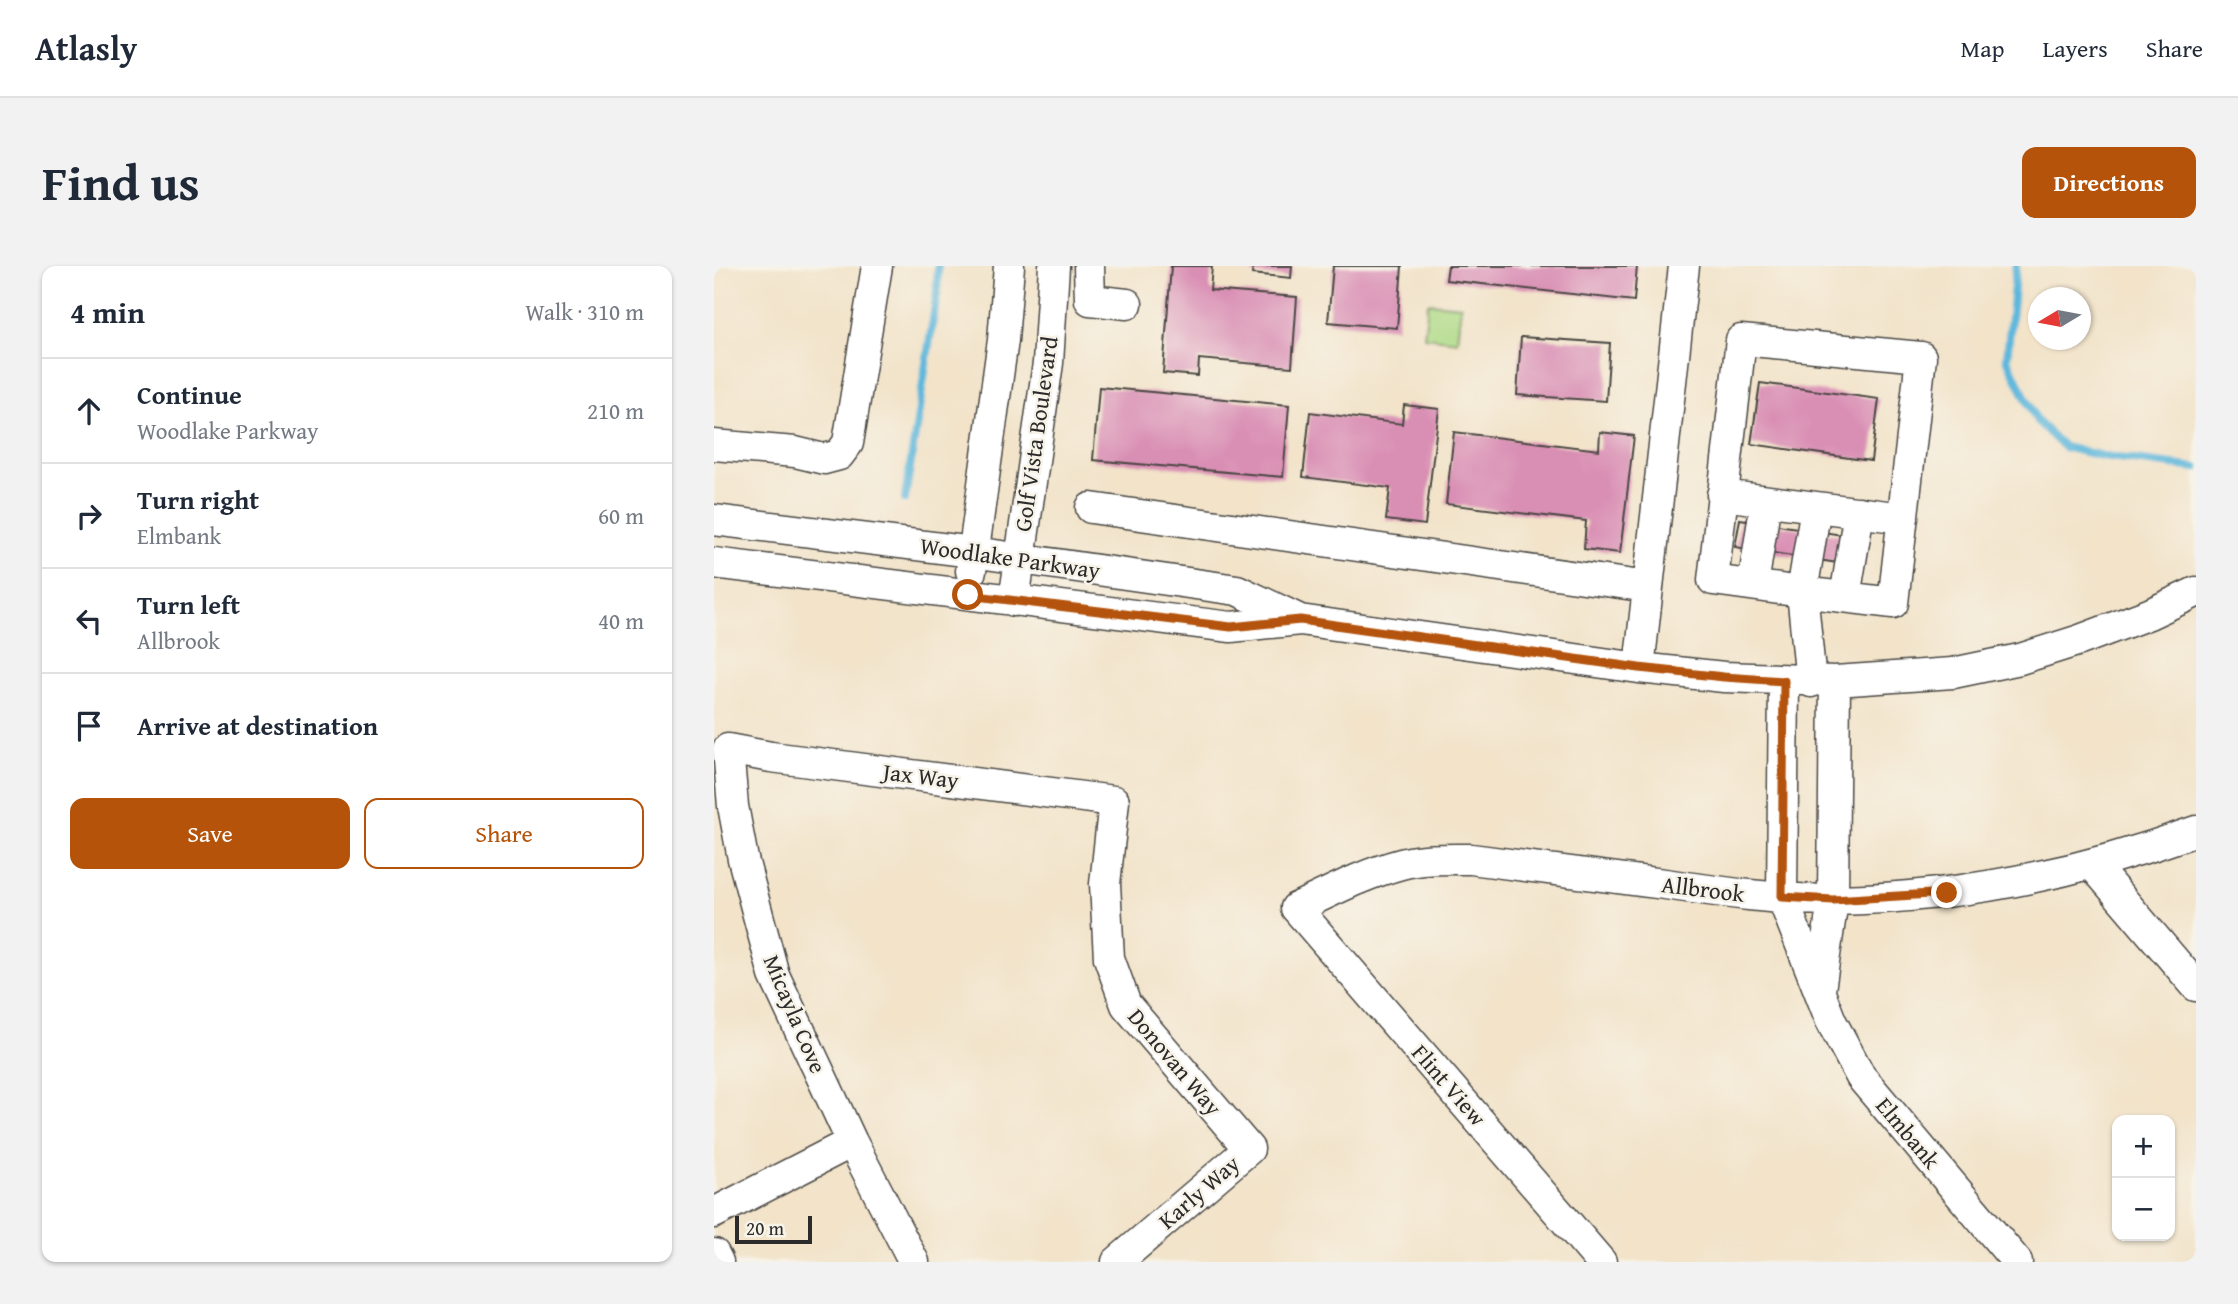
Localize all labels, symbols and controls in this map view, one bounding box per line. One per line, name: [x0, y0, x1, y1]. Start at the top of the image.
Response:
text: Atlasly: [35, 24, 137, 72]
text: Map: [1961, 31, 2004, 66]
text: Layers: [2042, 31, 2108, 66]
text: Share: [2146, 31, 2203, 66]
text: Find us: [42, 146, 200, 218]
button: Directions: [2022, 147, 2196, 218]
north arrow: [2028, 287, 2091, 350]
text: 4 min: [70, 290, 145, 334]
text: Walk · 310 m: [525, 295, 644, 328]
street label: Golf Vista Boulevard: [1005, 333, 1066, 534]
text: Continue: [137, 375, 242, 414]
icon: ahead: [70, 392, 108, 430]
text: 210 m: [587, 394, 644, 427]
text: Woodlake Parkway: [137, 414, 319, 447]
text: Turn right: [137, 480, 259, 519]
icon: right: [70, 497, 108, 535]
text: 60 m: [598, 499, 644, 532]
text: Elmbank: [137, 519, 221, 552]
street label: Woodlake Parkway: [918, 529, 1103, 587]
route start: [952, 579, 983, 610]
text: Turn left: [137, 585, 240, 624]
icon: left: [70, 602, 108, 640]
text: 40 m: [598, 604, 644, 637]
text: Allbrook: [137, 624, 220, 657]
text: Arrive at destination: [137, 706, 378, 745]
icon: arrive: [70, 707, 108, 745]
street label: Jax Way: [878, 754, 961, 797]
button: Save: [70, 798, 350, 869]
button: Share: [364, 798, 644, 869]
street label: Allbrook: [1660, 867, 1747, 910]
route end: [1931, 877, 1962, 908]
street label: Micayla Cove: [756, 950, 835, 1078]
street label: Donovan Way: [1121, 1001, 1230, 1123]
street label: Flint View: [1404, 1037, 1495, 1133]
street label: Elmbank: [1869, 1090, 1948, 1176]
map controls: [2112, 1115, 2175, 1241]
button: +: [2112, 1115, 2175, 1178]
street label: Karly Way: [1151, 1147, 1247, 1236]
button: −: [2112, 1178, 2175, 1241]
scale bar: [735, 1213, 812, 1245]
text: 20 m: [746, 1214, 784, 1242]

